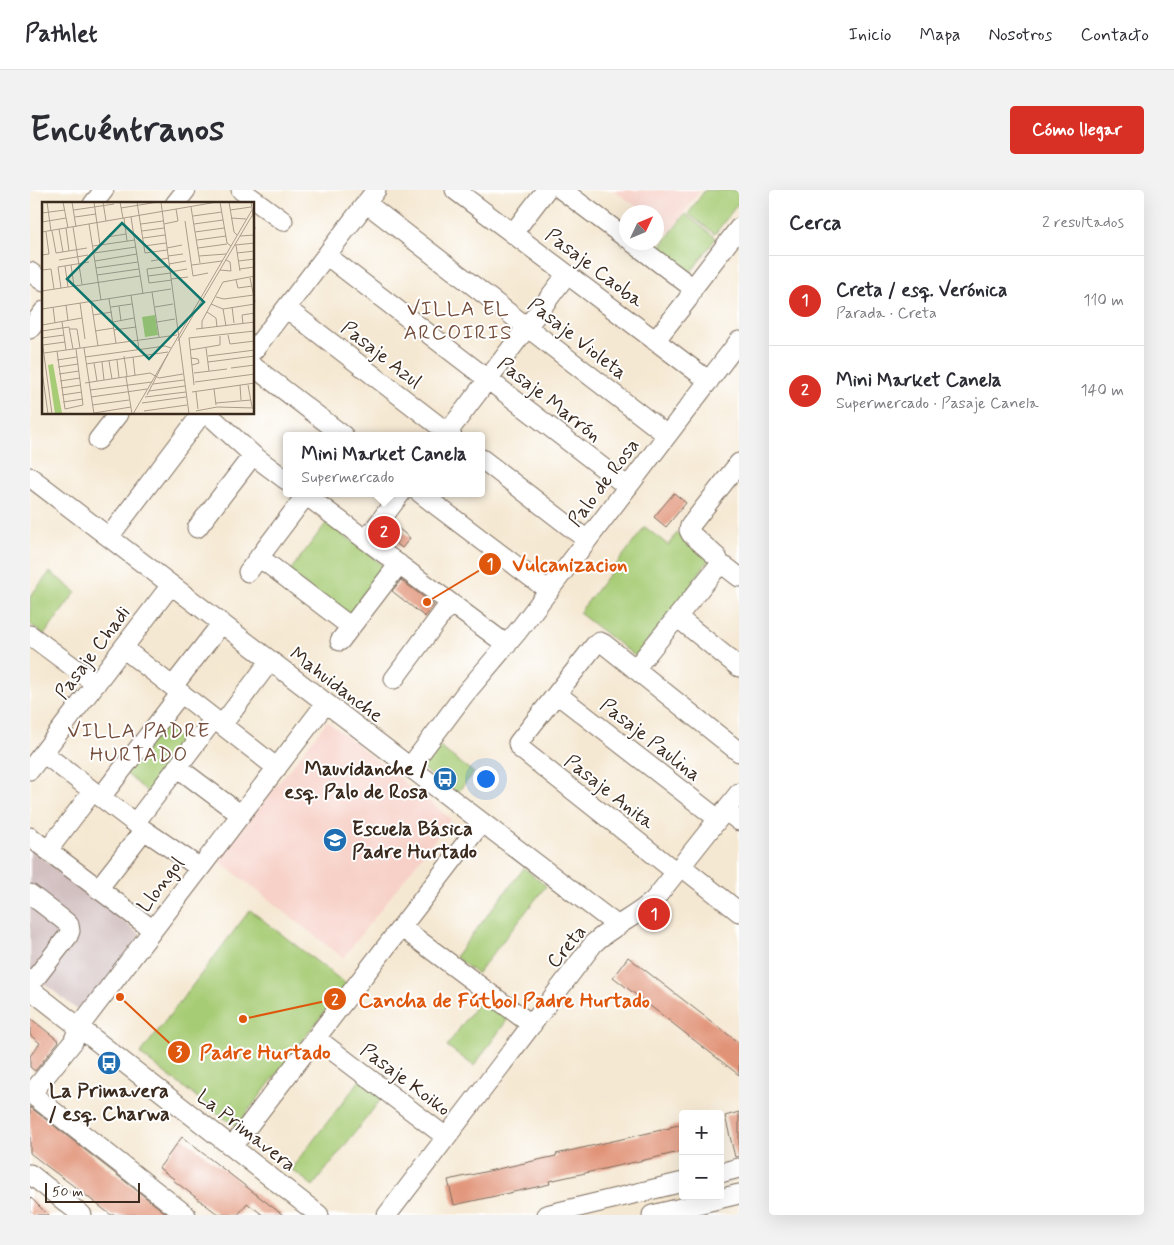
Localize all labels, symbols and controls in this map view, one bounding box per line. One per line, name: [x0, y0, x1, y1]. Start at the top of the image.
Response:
text: Pathlet: [25, 19, 97, 50]
text: Inicio: [849, 23, 891, 47]
text: Mapa: [919, 23, 960, 47]
text: Nosotros: [988, 23, 1053, 47]
text: Contacto: [1081, 23, 1149, 47]
button: Cómo llegar: [1010, 106, 1144, 154]
text: Encuéntranos: [30, 107, 225, 153]
inset map: [42, 202, 255, 415]
north arrow: [619, 205, 664, 250]
text: Cerca: [789, 209, 842, 237]
text: 2 resultados: [1042, 212, 1124, 233]
street label: Pasaje Caoba: [539, 222, 650, 315]
text: Creta / esq. Verónica: [836, 278, 1007, 303]
text: 1: [801, 290, 809, 311]
text: 110 m: [1083, 290, 1124, 311]
street label: Pasaje Violeta: [522, 292, 632, 387]
district label: VILLA EL ARCOIRIS: [403, 295, 513, 347]
text: Parada · Creta: [836, 303, 937, 324]
street label: Pasaje Azul: [335, 315, 427, 395]
street label: Pasaje Marrón: [492, 351, 607, 449]
text: Mini Market Canela: [836, 368, 1001, 393]
text: 2: [801, 380, 809, 401]
text: 140 m: [1080, 380, 1124, 401]
text: Supermercado · Pasaje Canela: [836, 393, 1039, 414]
popup: [283, 432, 485, 497]
street label: Palo de Rosa: [562, 433, 646, 533]
text: Mini Market Canela: [301, 442, 467, 467]
text: Supermercado: [301, 467, 394, 488]
pin: 2: [368, 513, 400, 551]
callout: Vulcanizacion: [478, 546, 638, 582]
text: Vulcanizacion: [512, 551, 628, 579]
text: 1: [487, 555, 493, 575]
street label: Pasaje Chadi: [49, 601, 137, 705]
street label: Mahuidanche: [284, 641, 389, 729]
street label: Pasaje Paulina: [594, 692, 706, 788]
district label: VILLA PADRE HURTADO: [67, 717, 211, 769]
street label: Pasaje Anita: [558, 748, 661, 837]
place label: Mauvidanche / esq. Palo de Rosa: [284, 756, 428, 806]
bus stop icon: Mauvidanche / esq. Palo de Rosa: [432, 766, 458, 792]
your location: [473, 766, 499, 792]
place label: Escuela Básica Padre Hurtado: [352, 816, 477, 866]
school or university icon: Escuela Básica Padre Hurtado: [322, 827, 348, 853]
street label: Llongol: [131, 851, 191, 918]
pin: 1: [638, 895, 670, 933]
street label: Creta: [541, 919, 593, 974]
callout: Cancha de Fútbol Padre Hurtado: [323, 981, 660, 1017]
text: Cancha de Fútbol Padre Hurtado: [358, 987, 650, 1015]
text: 2: [331, 991, 339, 1011]
callout: Padre Hurtado: [166, 1034, 340, 1070]
street label: Pasaje Koiko: [354, 1037, 456, 1123]
text: Padre Hurtado: [199, 1039, 331, 1067]
text: 3: [176, 1043, 183, 1063]
bus stop icon: La Primavera / esq. Charwa: [96, 1050, 122, 1076]
place label: La Primavera / esq. Charwa: [48, 1078, 170, 1128]
street label: La Primavera: [191, 1084, 301, 1179]
map controls: [679, 1110, 724, 1200]
button: +: [679, 1110, 724, 1155]
button: −: [679, 1155, 724, 1200]
scale bar: [45, 1180, 140, 1203]
text: 50 m: [52, 1183, 83, 1201]

